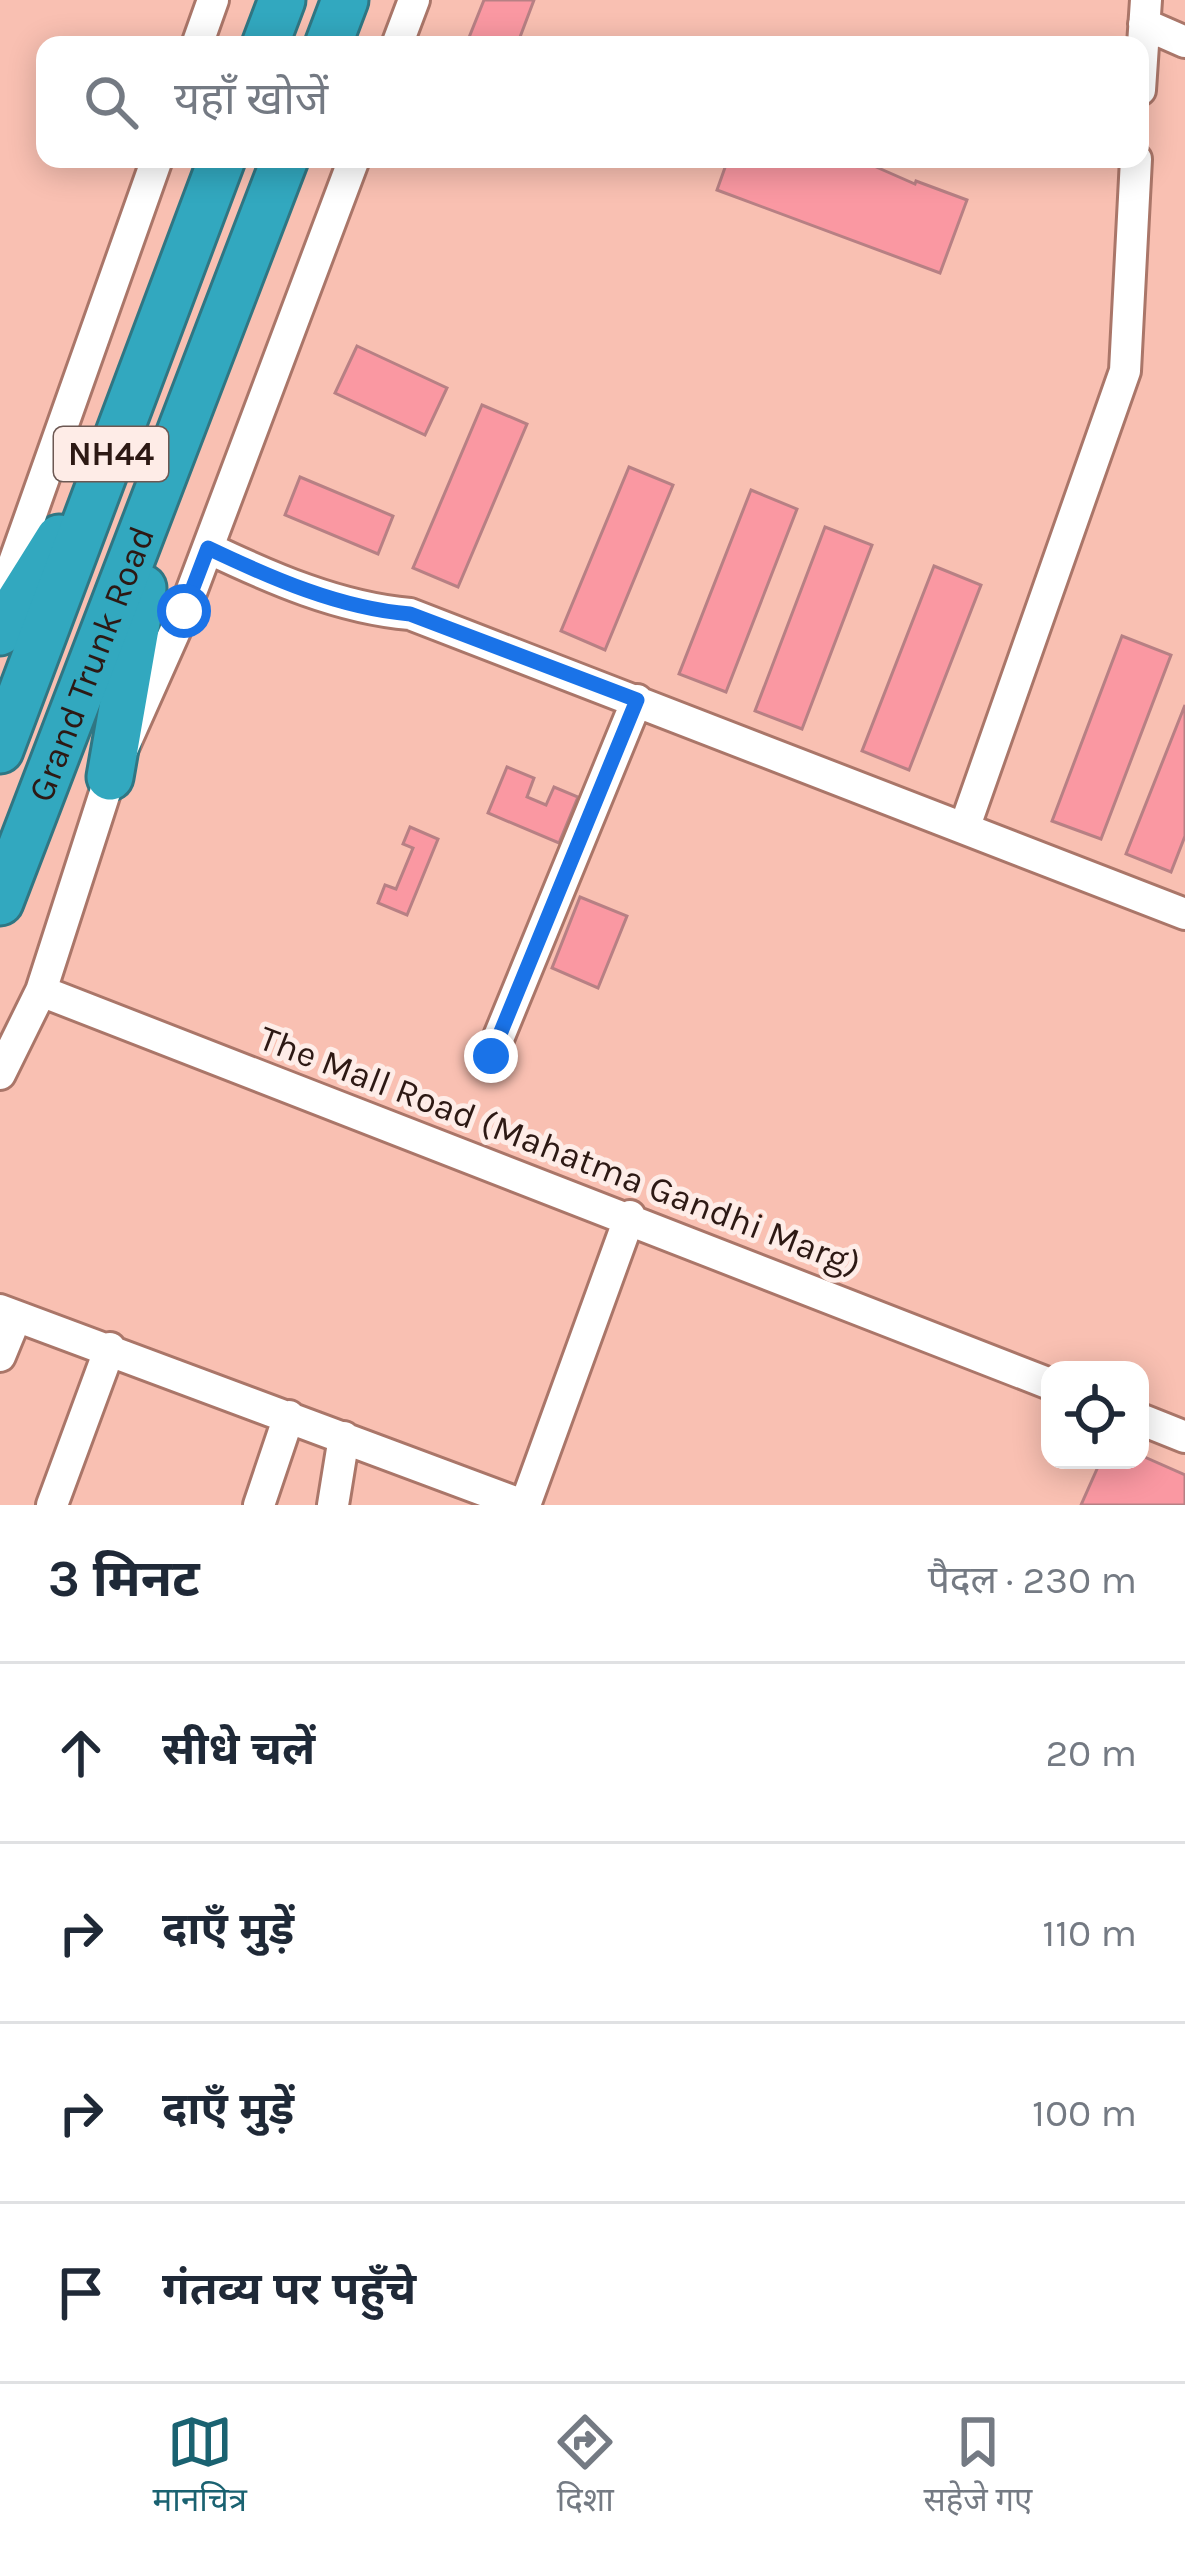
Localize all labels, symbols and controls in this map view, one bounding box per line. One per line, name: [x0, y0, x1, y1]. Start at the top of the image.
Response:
search box: [36, 36, 1149, 168]
icon: search: [78, 69, 144, 135]
text: यहाँ खोजें: [174, 73, 328, 125]
road number: NH44: [54, 427, 168, 481]
street label: Grand Trunk Road: [20, 520, 163, 807]
route start: [157, 584, 211, 638]
street label: The Mall Road (Mahatma Gandhi Marg): [254, 1017, 866, 1285]
route end: [464, 1029, 518, 1083]
map controls: [1041, 1361, 1149, 1469]
button: locate: [1041, 1361, 1149, 1469]
text: 3 मिनट: [48, 1549, 200, 1609]
text: पैदल · 230 m: [928, 1557, 1137, 1603]
icon: ahead: [48, 1720, 114, 1786]
text: सीधे चलें: [162, 1723, 315, 1775]
text: 20 m: [1046, 1730, 1137, 1776]
icon: right: [48, 1900, 114, 1966]
text: दाएँ मुड़ें: [162, 1903, 294, 1955]
text: 110 m: [1042, 1910, 1137, 1956]
icon: right: [48, 2080, 114, 2146]
text: दाएँ मुड़ें: [162, 2083, 294, 2135]
text: 100 m: [1032, 2090, 1137, 2136]
icon: arrive: [48, 2260, 114, 2326]
text: गंतव्य पर पहुँचे: [162, 2263, 416, 2315]
tab: मानचित्र: [153, 2409, 247, 2524]
tab: दिशा: [552, 2409, 618, 2524]
tab: सहेजे गए: [923, 2409, 1032, 2524]

